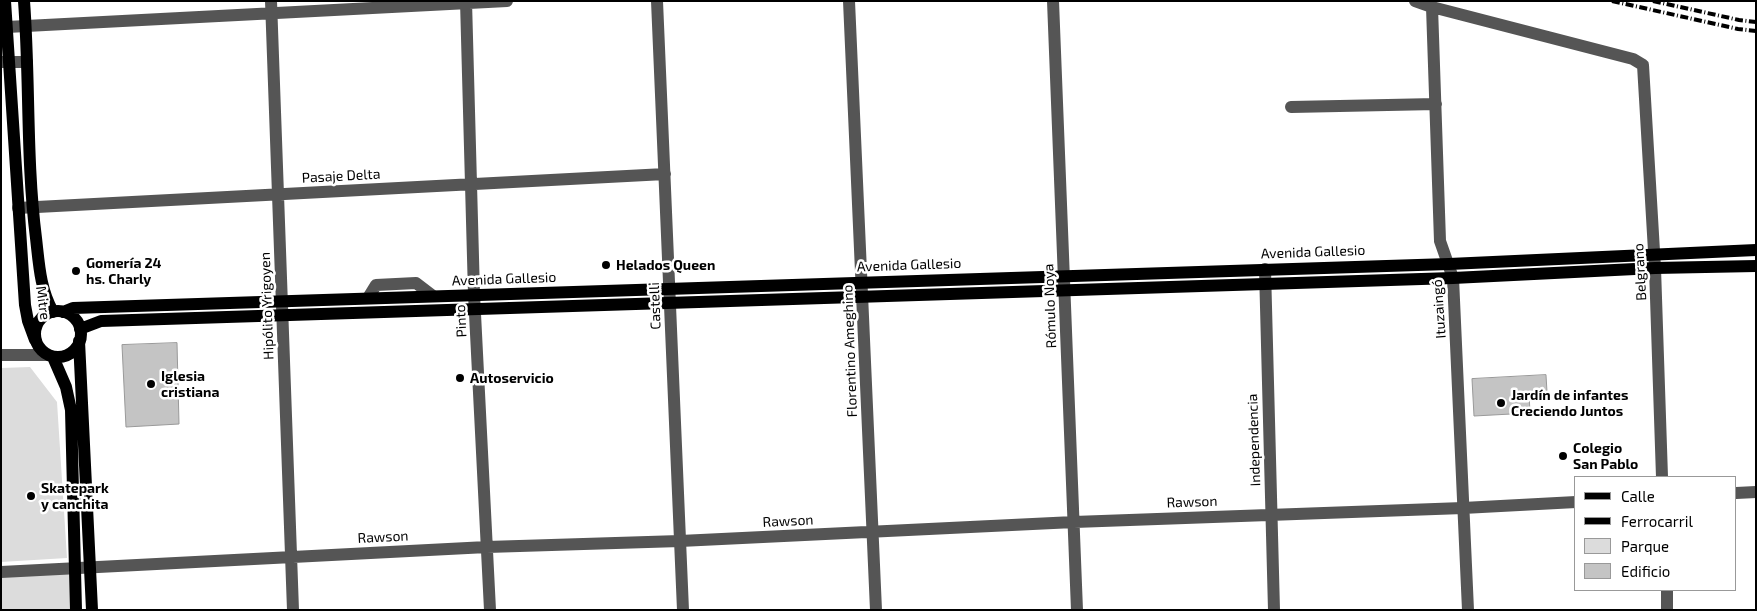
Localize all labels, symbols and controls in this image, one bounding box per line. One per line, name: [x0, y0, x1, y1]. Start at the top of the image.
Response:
street label: Pasaje Delta: [301, 166, 381, 186]
street label: Avenida Gallesio: [1260, 242, 1366, 262]
street label: Belgrano: [1630, 243, 1650, 301]
street label: Hipólito Yrigoyen: [257, 252, 277, 360]
place label: Gomería 24 hs. Charly: [86, 255, 161, 288]
street label: Avenida Gallesio: [856, 255, 962, 275]
place label: Helados Queen: [616, 257, 715, 273]
marker: Helados Queen: [600, 259, 612, 271]
street label: Rómulo Noya: [1040, 263, 1060, 349]
marker: Gomería 24 hs. Charly: [70, 265, 82, 277]
street label: Avenida Gallesio: [451, 269, 557, 289]
street label: Ituzaingó: [1429, 279, 1449, 339]
street label: Castelli: [646, 282, 664, 330]
street label: Florentino Ameghino: [839, 284, 861, 418]
street label: Mitre: [32, 285, 54, 321]
street label: Pinto: [452, 304, 470, 338]
place label: Iglesia cristiana: [161, 368, 219, 401]
place label: Autoservicio: [470, 370, 554, 386]
marker: Autoservicio: [454, 372, 466, 384]
marker: Iglesia cristiana: [145, 378, 157, 390]
place label: Jardín de infantes Creciendo Juntos: [1511, 387, 1628, 420]
street label: Independencia: [1244, 393, 1264, 487]
marker: Jardín de infantes Creciendo Juntos: [1495, 397, 1507, 409]
place label: Colegio San Pablo: [1573, 440, 1638, 472]
marker: Colegio San Pablo: [1557, 450, 1569, 462]
legend: [1574, 476, 1737, 591]
place label: Skatepark y canchita: [41, 480, 109, 512]
text: Calle: [1621, 487, 1655, 505]
marker: Skatepark y canchita: [25, 490, 37, 502]
street label: Rawson: [1166, 493, 1218, 511]
street label: Rawson: [762, 511, 814, 531]
text: Ferrocarril: [1621, 512, 1693, 530]
street label: Rawson: [357, 527, 409, 547]
text: Parque: [1621, 537, 1669, 555]
text: Edificio: [1621, 562, 1670, 580]

